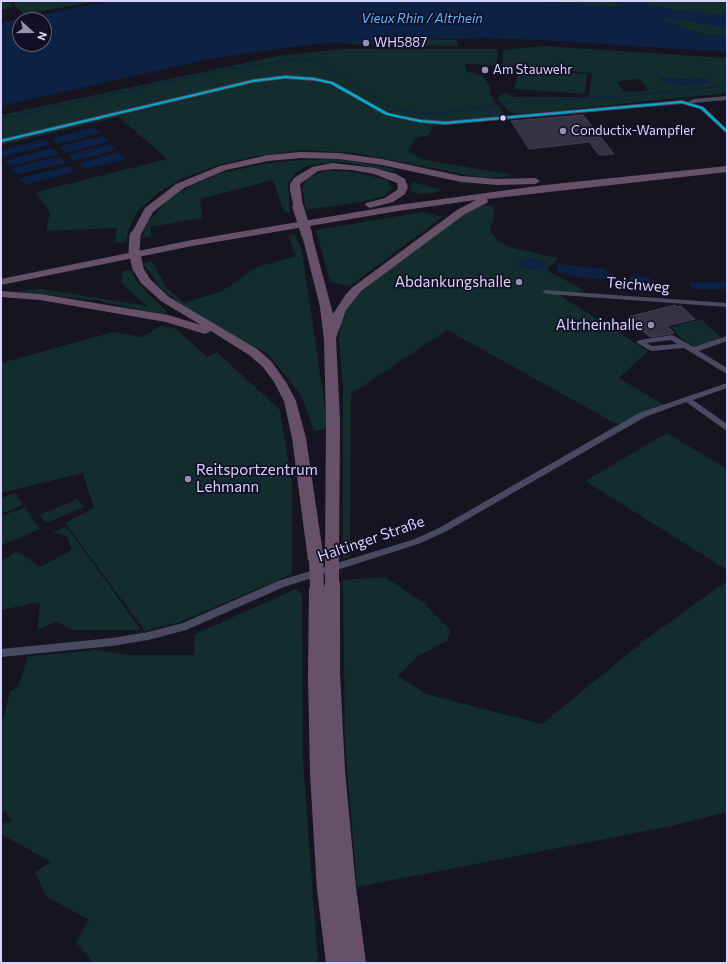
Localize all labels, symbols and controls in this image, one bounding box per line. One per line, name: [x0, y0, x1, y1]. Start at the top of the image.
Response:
water label: Vieux Rhin / Altrhein: [361, 11, 483, 27]
north arrow: [12, 12, 52, 52]
text: N: [35, 30, 50, 42]
place label: WH5887: [374, 35, 427, 51]
marker: WH5887: [361, 38, 371, 48]
place label: Am Stauwehr: [493, 62, 572, 78]
marker: Am Stauwehr: [480, 65, 490, 75]
unlabelled marker: [498, 113, 508, 123]
place label: Conductix-Wampfler: [571, 123, 695, 139]
marker: Conductix-Wampfler: [558, 126, 568, 136]
place label: Abdankungshalle: [395, 273, 511, 291]
street label: Teichweg: [605, 273, 671, 297]
marker: Abdankungshalle: [514, 277, 524, 287]
place label: Altrheinhalle: [556, 316, 643, 334]
marker: Altrheinhalle: [646, 320, 656, 330]
place label: Reitsportzentrum Lehmann: [196, 461, 318, 496]
marker: Reitsportzentrum Lehmann: [183, 474, 193, 484]
street label: Haltinger Straße: [315, 512, 427, 566]

